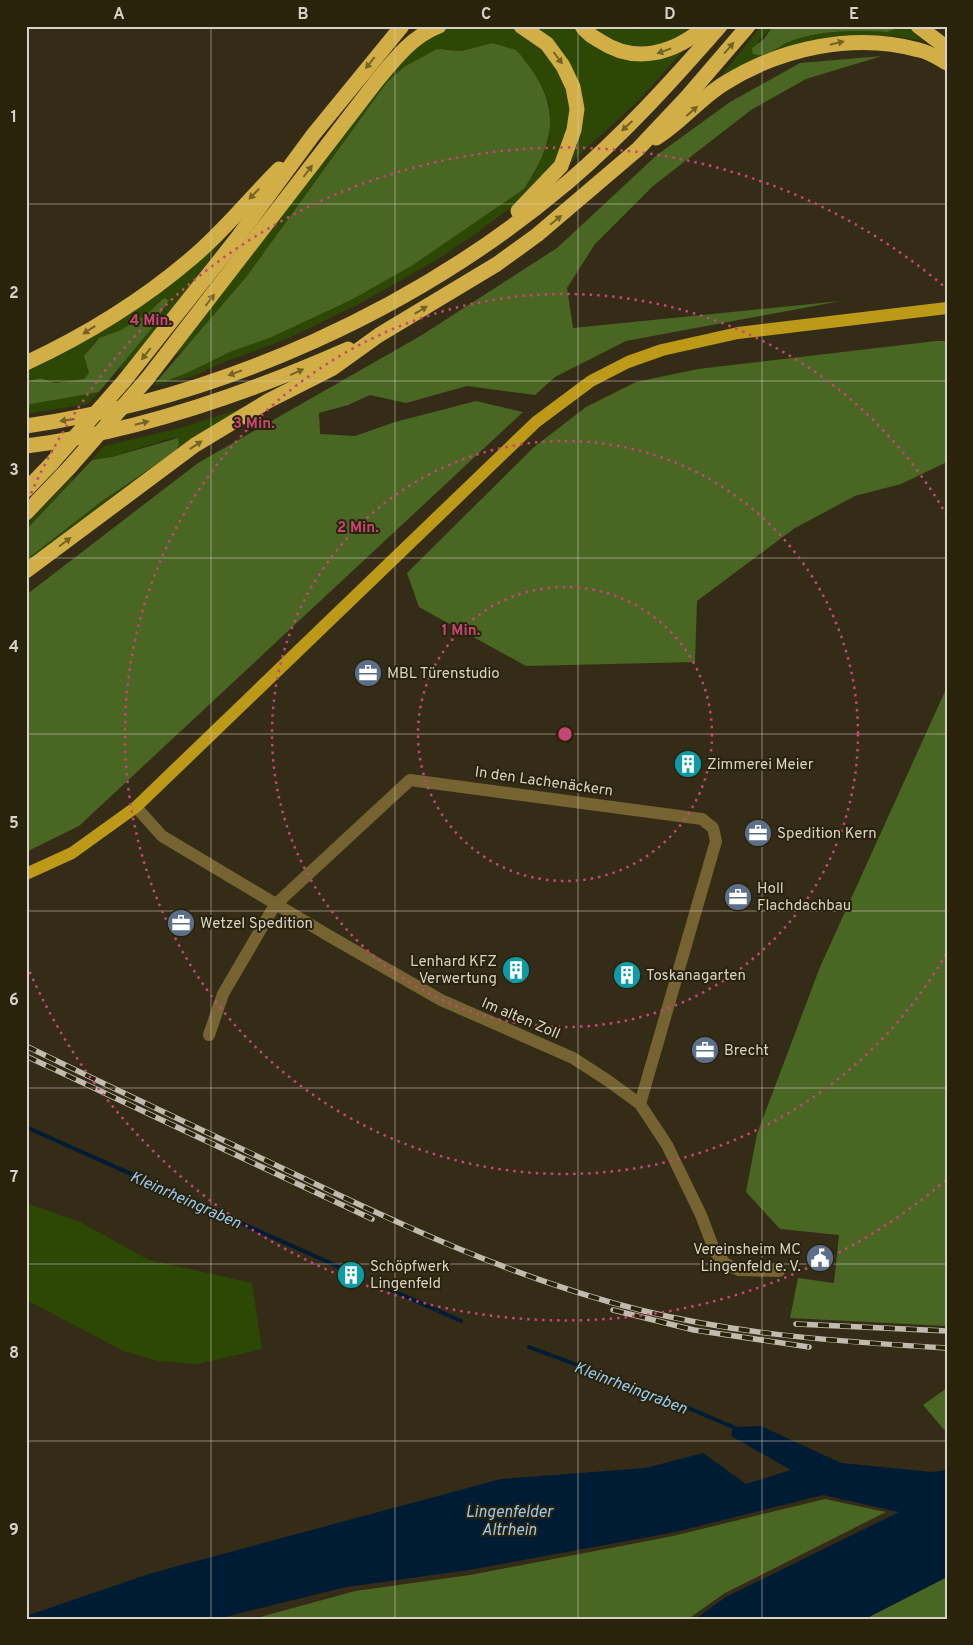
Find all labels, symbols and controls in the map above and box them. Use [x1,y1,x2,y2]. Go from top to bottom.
text: A [113,5,125,25]
text: B [297,5,309,25]
text: C [481,5,491,25]
text: D [664,5,676,25]
text: E [849,5,859,25]
one-way arrow [829,39,845,47]
one-way arrow [724,42,735,55]
one-way arrow [656,47,671,55]
one-way arrow [552,51,563,64]
one-way arrow [365,56,376,69]
one-way arrow [685,105,697,117]
text: 1 [11,108,17,128]
one-way arrow [622,120,634,132]
one-way arrow [303,164,313,178]
one-way arrow [248,188,260,200]
one-way arrow [549,215,563,225]
text: 2 [9,284,19,304]
one-way arrow [204,294,215,307]
one-way arrow [414,305,427,314]
text: 4 Min. [130,312,173,331]
one-way arrow [82,325,96,335]
one-way arrow [140,347,151,360]
one-way arrow [290,367,304,375]
one-way arrow [227,370,242,377]
text: 3 Min. [233,415,275,434]
one-way arrow [59,417,75,425]
one-way arrow [135,418,150,426]
one-way arrow [189,440,202,450]
text: 3 [9,461,19,481]
text: 2 Min. [337,519,379,538]
one-way arrow [58,537,72,547]
text: 1 Min. [442,622,481,641]
text: 4 [9,638,19,658]
office icon: MBL Türenstudio [353,658,383,688]
place label: MBL Türenstudio [387,665,500,684]
centre of rings [556,725,574,743]
building icon: Zimmerei Meier [673,749,703,779]
place label: Zimmerei Meier [707,756,814,775]
street label: In den Lachenäckern [473,763,614,802]
text: 5 [9,814,19,834]
office icon: Spedition Kern [743,818,773,848]
place label: Spedition Kern [777,825,877,844]
place label: Holl Flachdachbau [757,880,851,916]
office icon: Holl Flachdachbau [723,882,753,912]
office icon: Wetzel Spedition [166,908,196,938]
place label: Wetzel Spedition [200,915,313,934]
place label: Lenhard KFZ Verwertung [410,953,497,989]
building icon: Lenhard KFZ Verwertung [501,955,531,985]
building icon: Toskanagarten [612,960,642,990]
place label: Toskanagarten [646,967,746,986]
text: 6 [9,991,19,1011]
street label: Im alten Zoll [478,994,563,1044]
office icon: Brecht [690,1035,720,1065]
place label: Brecht [724,1042,769,1061]
water label: Kleinrheingraben [127,1167,244,1234]
text: 7 [10,1168,18,1188]
place label: Vereinsheim MC Lingenfeld e. V. [693,1241,801,1277]
public building icon: Vereinsheim MC Lingenfeld e. V. [805,1243,835,1273]
place label: Schöpfwerk Lingenfeld [370,1258,450,1294]
building icon: Schöpfwerk Lingenfeld [336,1260,366,1290]
text: 8 [9,1344,19,1364]
water label: Kleinrheingraben [571,1358,690,1420]
water label: Lingenfelder Altrhein [465,1503,555,1541]
text: 9 [9,1521,19,1541]

